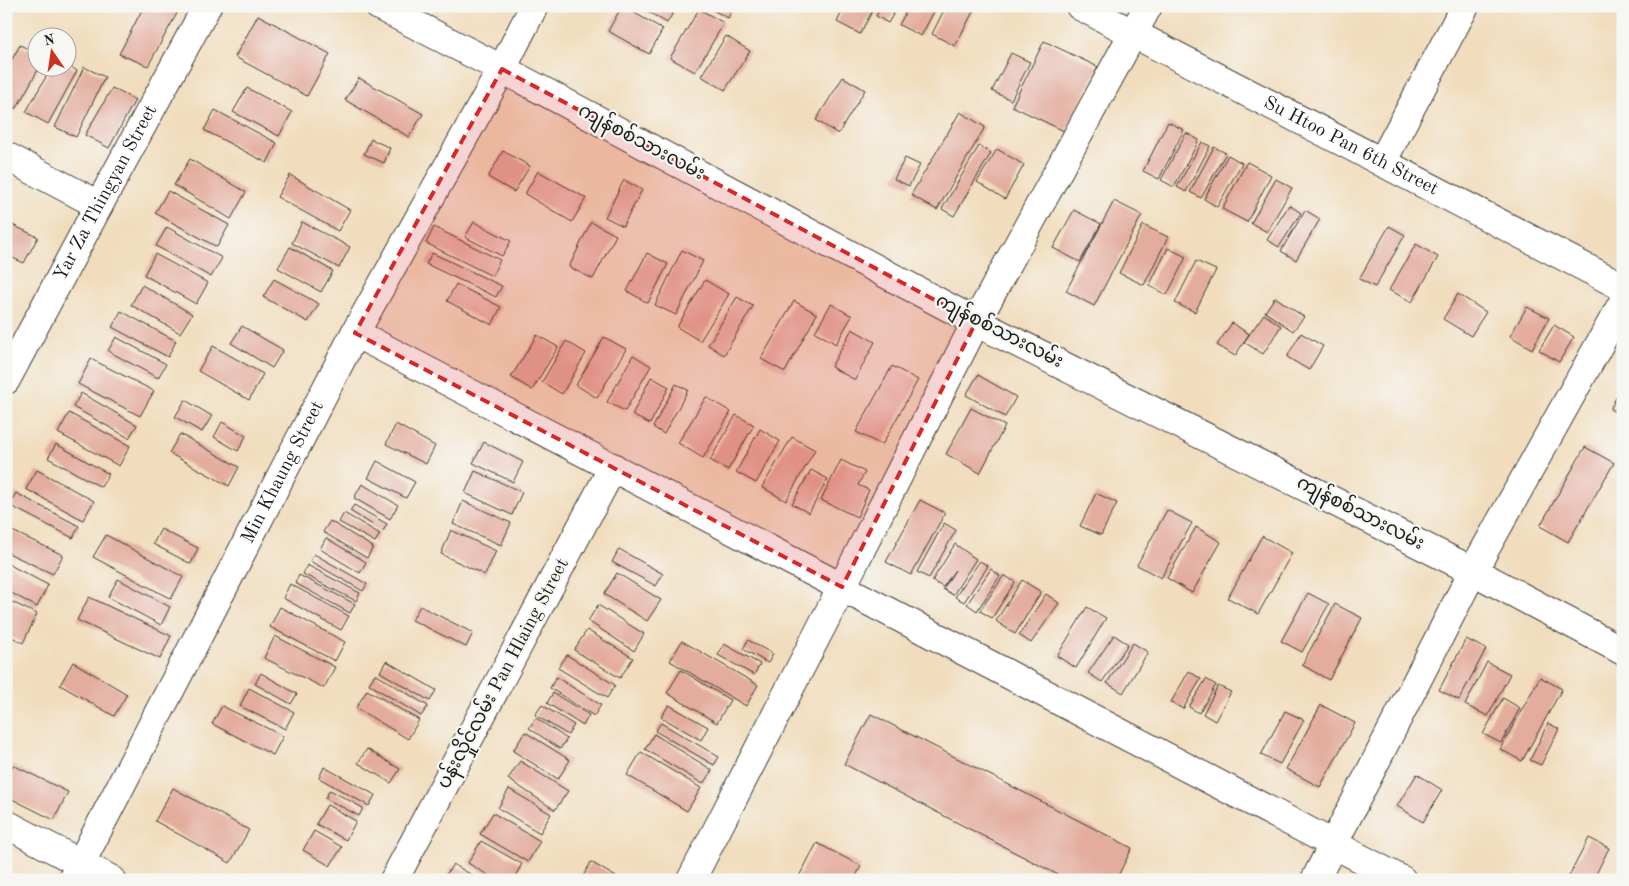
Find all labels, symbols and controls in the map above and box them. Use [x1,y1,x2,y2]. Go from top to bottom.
north arrow [28,28,78,78]
text: N [43,32,56,48]
street label: Su Htoo Pan 6th Street [1260,93,1441,199]
street label: ကျန်စစ်သားလမ်း [573,96,711,188]
street label: Yar Za Thingyan Street [51,102,161,284]
street label: ကျန်စစ်သားလမ်း [930,285,1069,376]
street label: Min Khaung Street [238,398,327,546]
street label: ကျန်စစ်သားလမ်း [1291,467,1430,558]
street label: ပန်းလှိုင်လမ်း Pan Hlaing Street [429,552,576,794]

